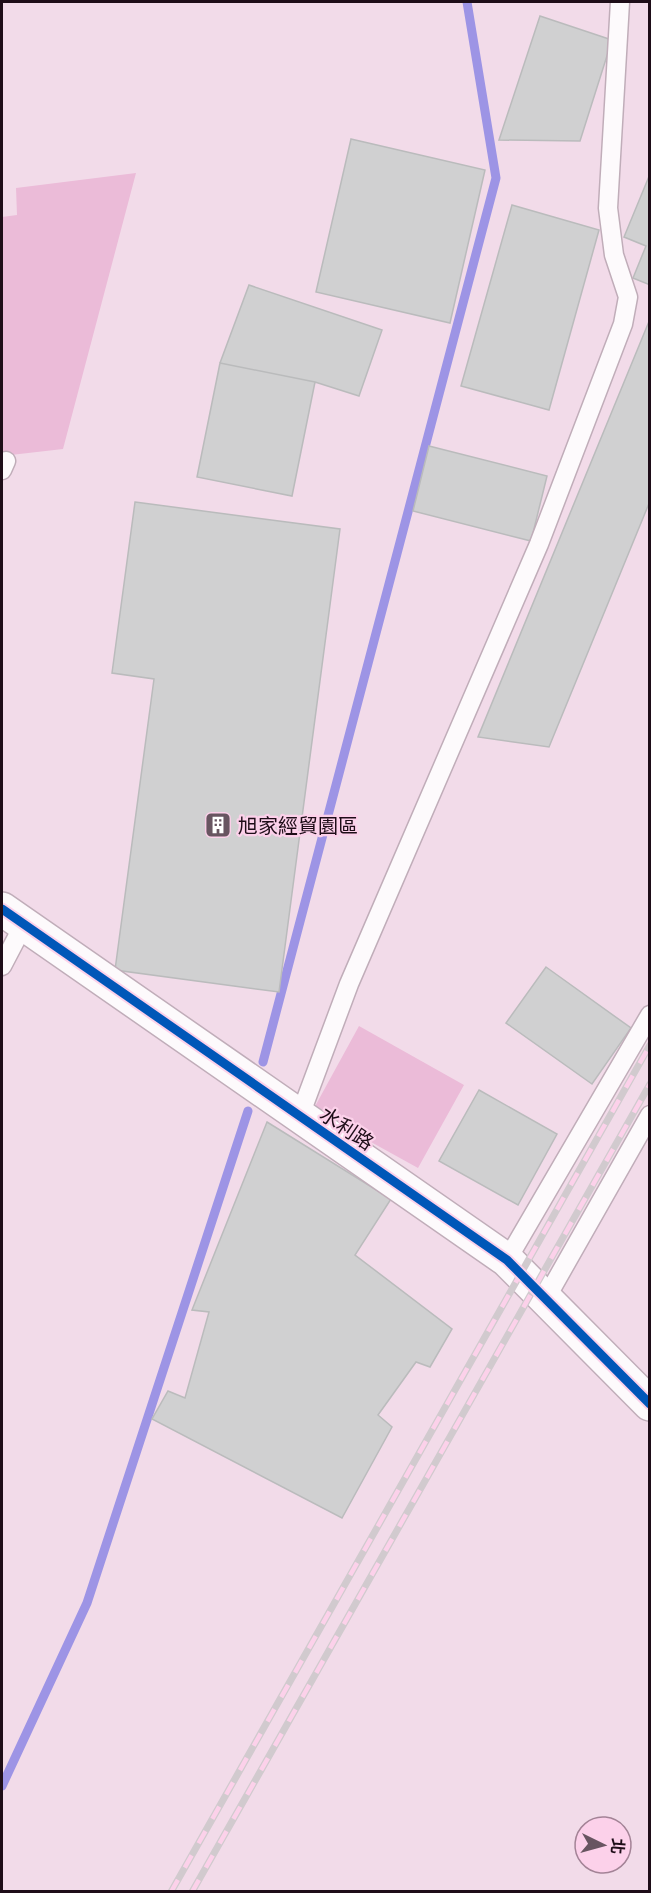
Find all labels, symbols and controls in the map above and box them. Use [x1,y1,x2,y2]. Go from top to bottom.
building icon: 旭家經貿園區 [203,810,233,840]
place label: 旭家經貿園區 [238,814,358,837]
street label: 水利路 [316,1102,378,1154]
north arrow [573,1815,633,1875]
text: 北 [608,1838,628,1855]

